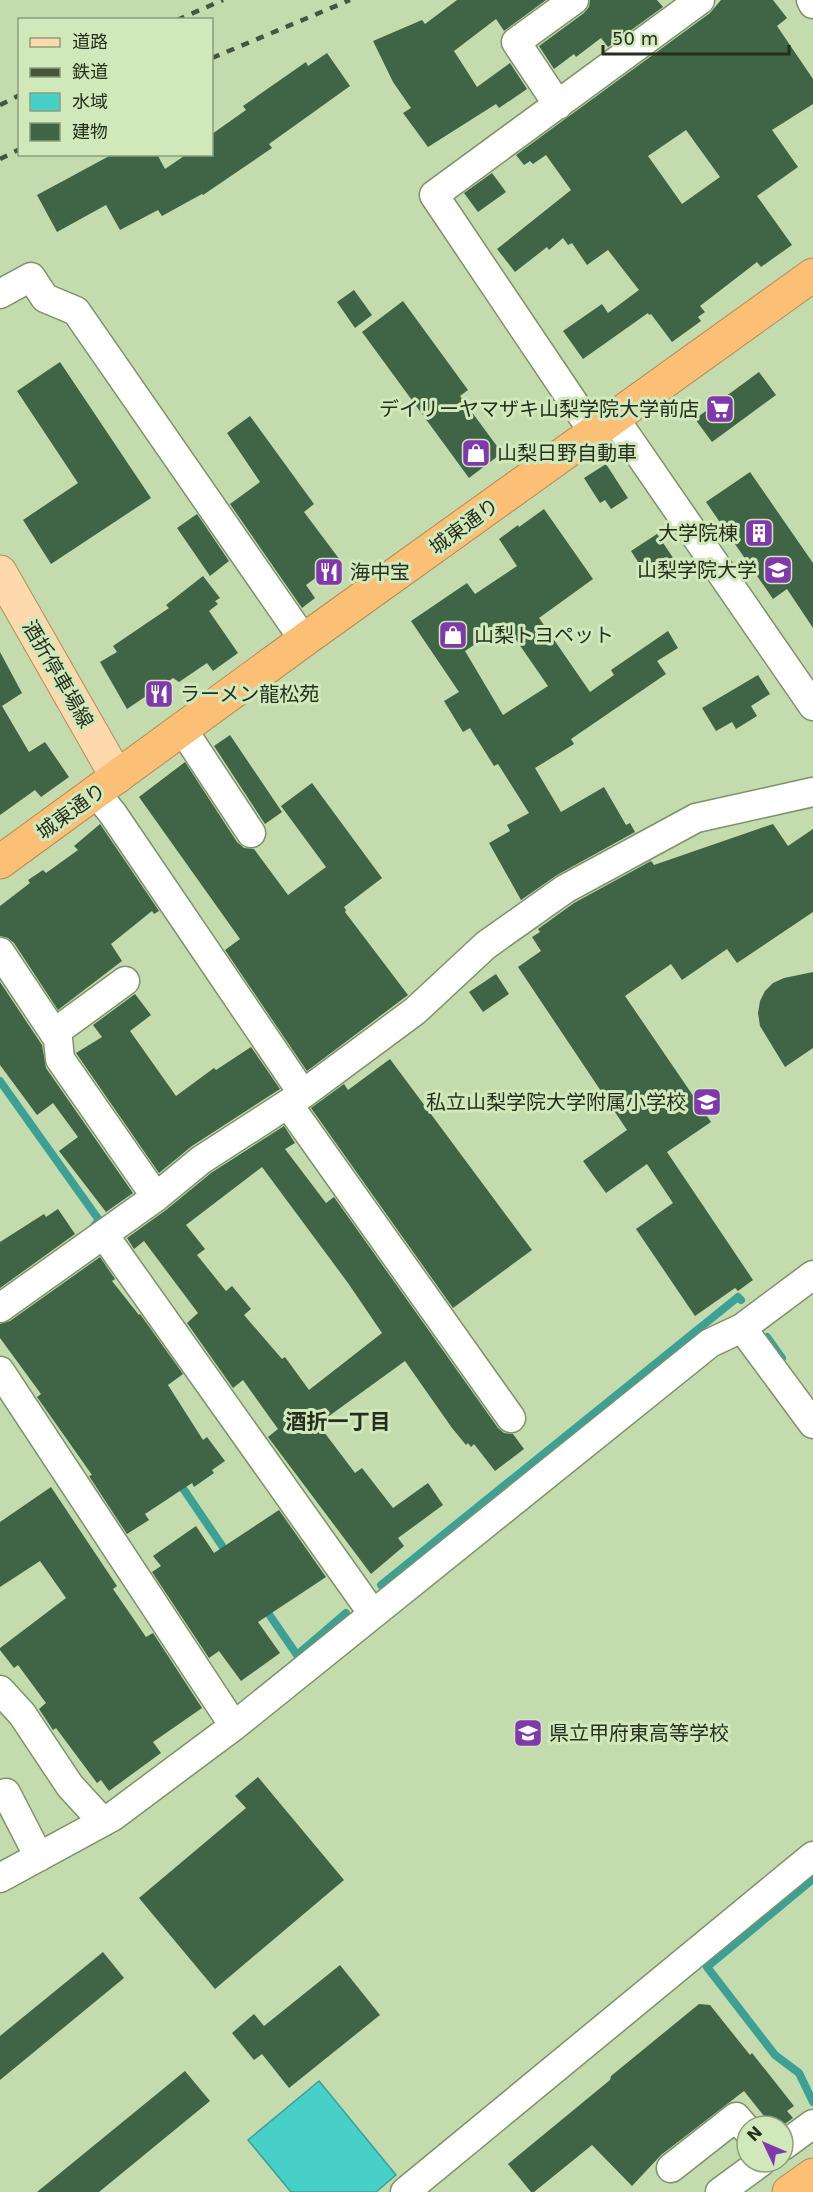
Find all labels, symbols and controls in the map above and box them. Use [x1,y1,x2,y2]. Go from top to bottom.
legend [18,18,213,156]
scale bar [603,18,789,56]
text: 50 m [612,28,658,49]
text: 道路 [72,31,108,52]
text: 鉄道 [72,61,108,82]
text: 水域 [72,91,108,112]
text: 建物 [72,121,108,142]
supermarket icon: デイリーヤマザキ山梨学院大学前店 [704,393,736,425]
place label: デイリーヤマザキ山梨学院大学前店 [379,397,699,421]
shop icon: 山梨日野自動車 [460,437,492,469]
place label: 山梨日野自動車 [497,441,637,465]
street label: 城東通り [425,493,503,559]
building icon: 大学院棟 [743,517,775,549]
place label: 大学院棟 [658,521,738,545]
school or university icon: 山梨学院大学 [762,554,794,586]
restaurant icon: 海中宝 [313,556,345,588]
place label: 山梨学院大学 [637,558,757,582]
place label: 海中宝 [350,560,410,584]
street label: 酒折停車場線 [18,616,98,732]
shop icon: 山梨トヨペット [437,619,469,651]
place label: 山梨トヨペット [474,623,614,647]
restaurant icon: ラーメン龍松苑 [143,678,175,710]
place label: ラーメン龍松苑 [180,682,319,706]
street label: 城東通り [32,778,110,844]
school or university icon: 私立山梨学院大学附属小学校 [691,1086,723,1118]
place label: 私立山梨学院大学附属小学校 [426,1090,686,1114]
district label: 酒折一丁目 [286,1410,391,1434]
school or university icon: 県立甲府東高等学校 [512,1717,544,1749]
place label: 県立甲府東高等学校 [549,1721,729,1745]
north arrow [735,2114,795,2174]
text: N [743,2123,766,2145]

